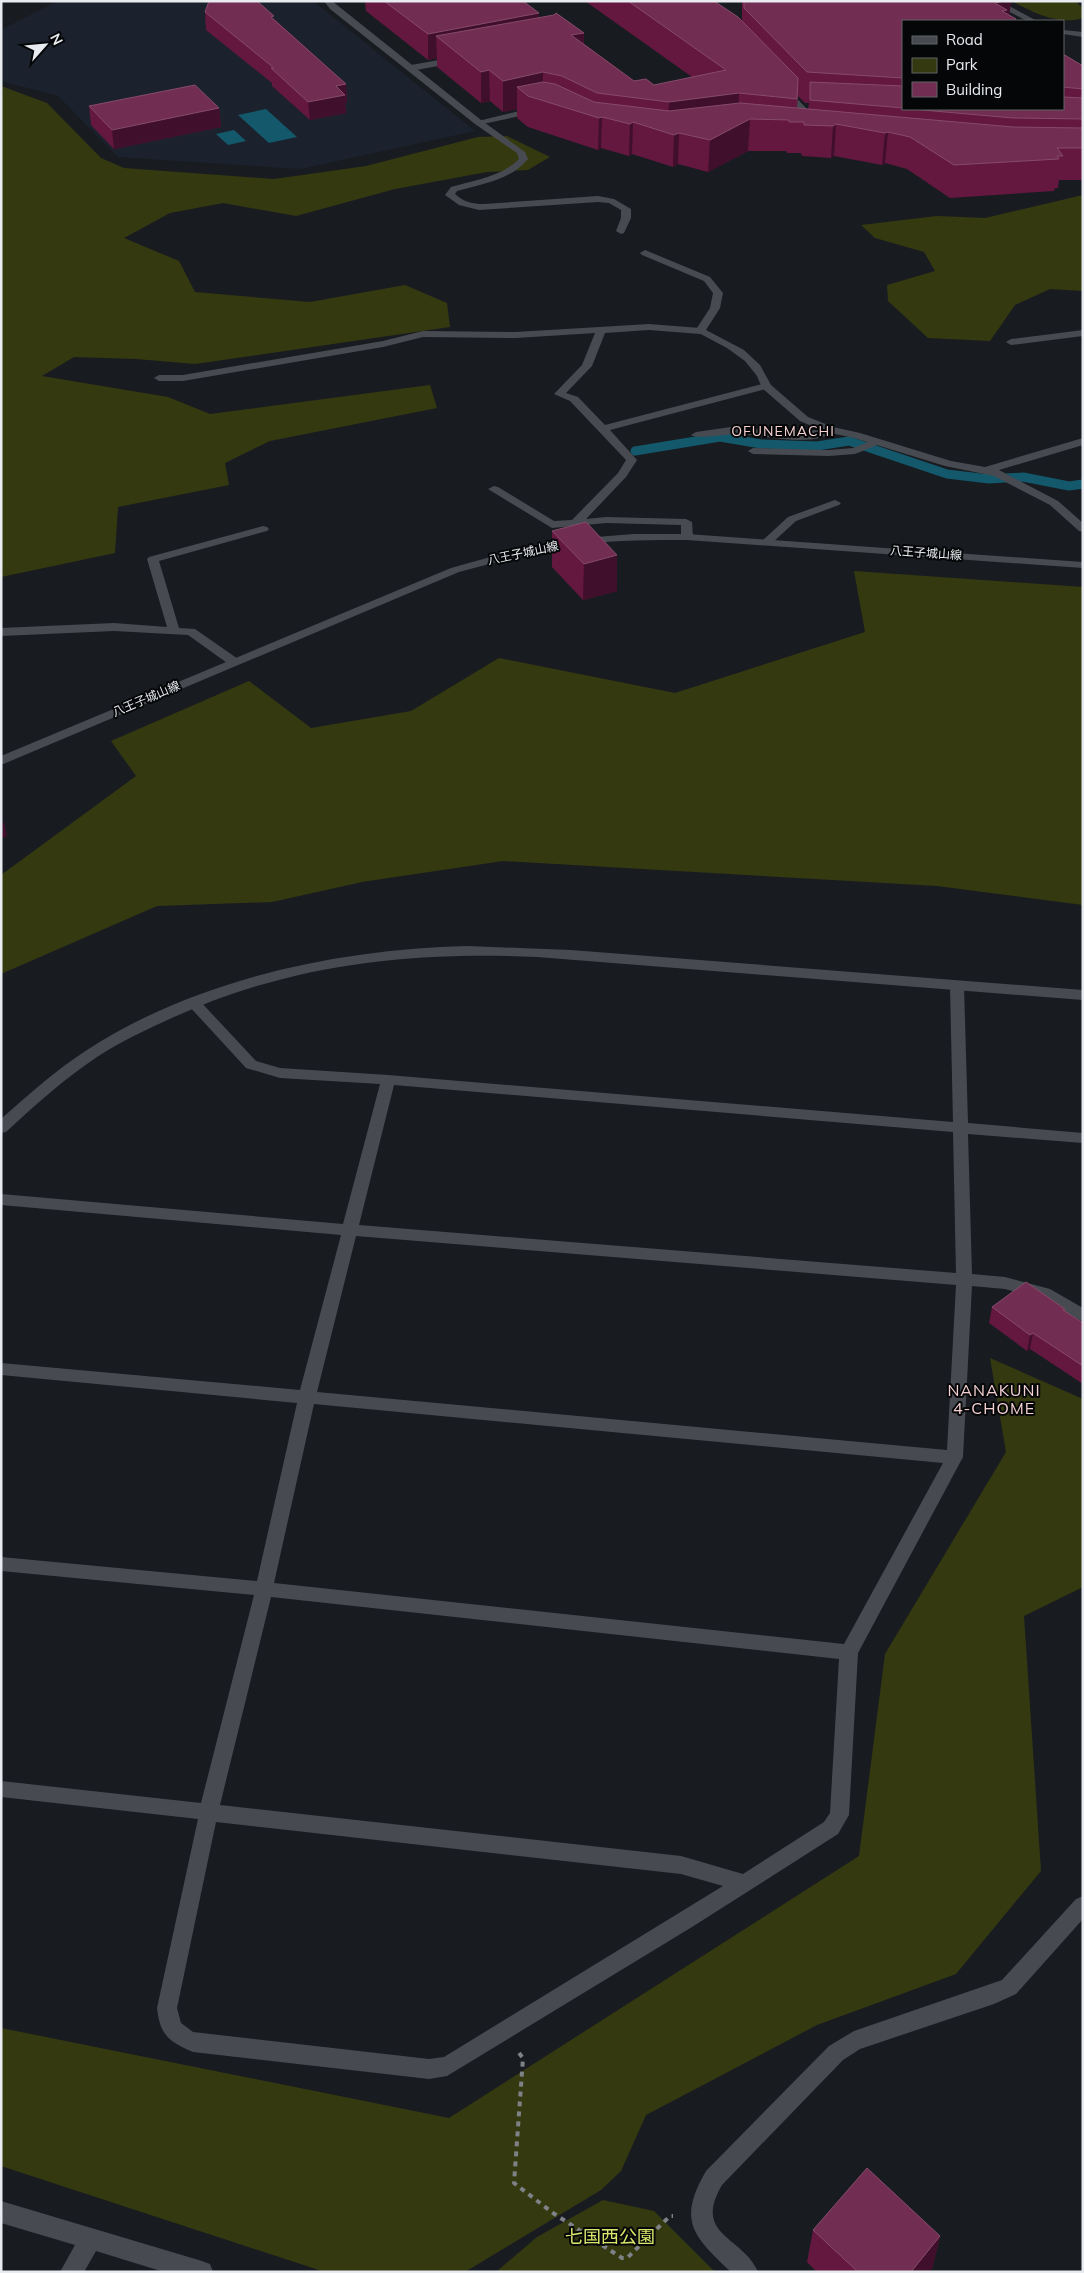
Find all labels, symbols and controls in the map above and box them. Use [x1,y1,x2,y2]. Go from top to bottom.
north arrow [20,20,70,70]
legend [902,20,1064,110]
text: N [46,30,67,48]
text: Road [946,30,983,49]
text: Park [946,55,978,74]
text: Building [946,80,1002,99]
district label: OFUNEMACHI [731,422,835,440]
street label: 八王子城山線 [486,538,560,567]
street label: 八王子城山線 [890,543,962,562]
street label: 八王子城山線 [110,678,182,720]
district label: NANAKUNI 4-CHOME [947,1380,1041,1418]
park label: 七国西公園 [565,2225,655,2248]

